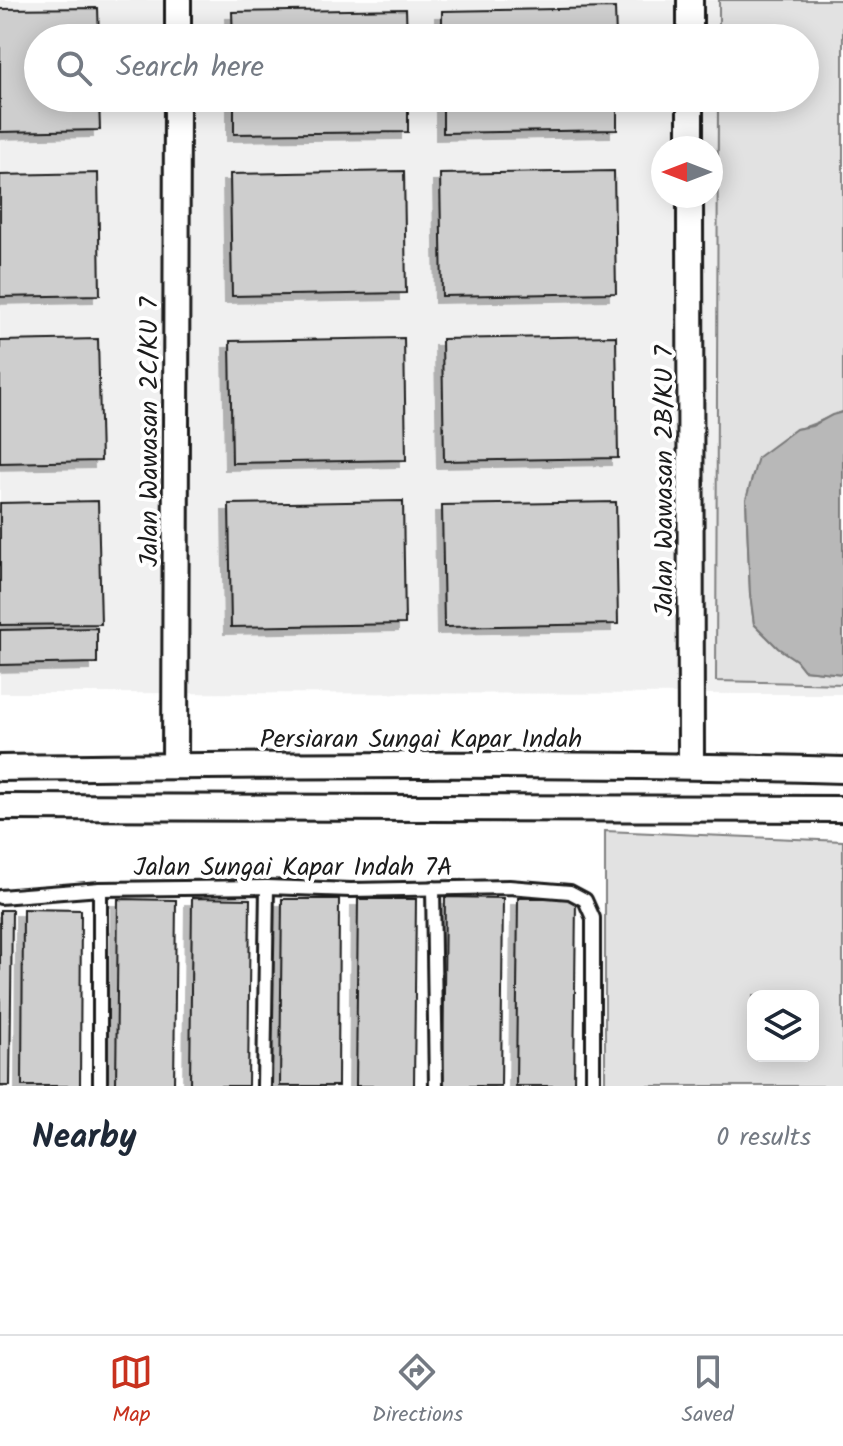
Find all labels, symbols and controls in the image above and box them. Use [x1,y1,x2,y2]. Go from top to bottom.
search box [24,24,819,112]
text: Search here [116,44,264,92]
icon: search [52,46,96,90]
north arrow [651,136,723,208]
street label: Jalan Wawasan 2C/KU 7 [129,296,171,567]
street label: Jalan Wawasan 2B/KU 7 [644,344,686,617]
street label: Persiaran Sungai Kapar Indah [260,719,582,761]
street label: Jalan Sungai Kapar Indah 7A [134,847,453,889]
map controls [747,990,819,1062]
button: layers [747,990,819,1062]
text: Nearby [32,1111,137,1165]
text: 0 results [716,1117,811,1159]
tab: Map [109,1350,153,1433]
tab: Directions [372,1350,463,1433]
tab: Saved [682,1350,734,1433]

